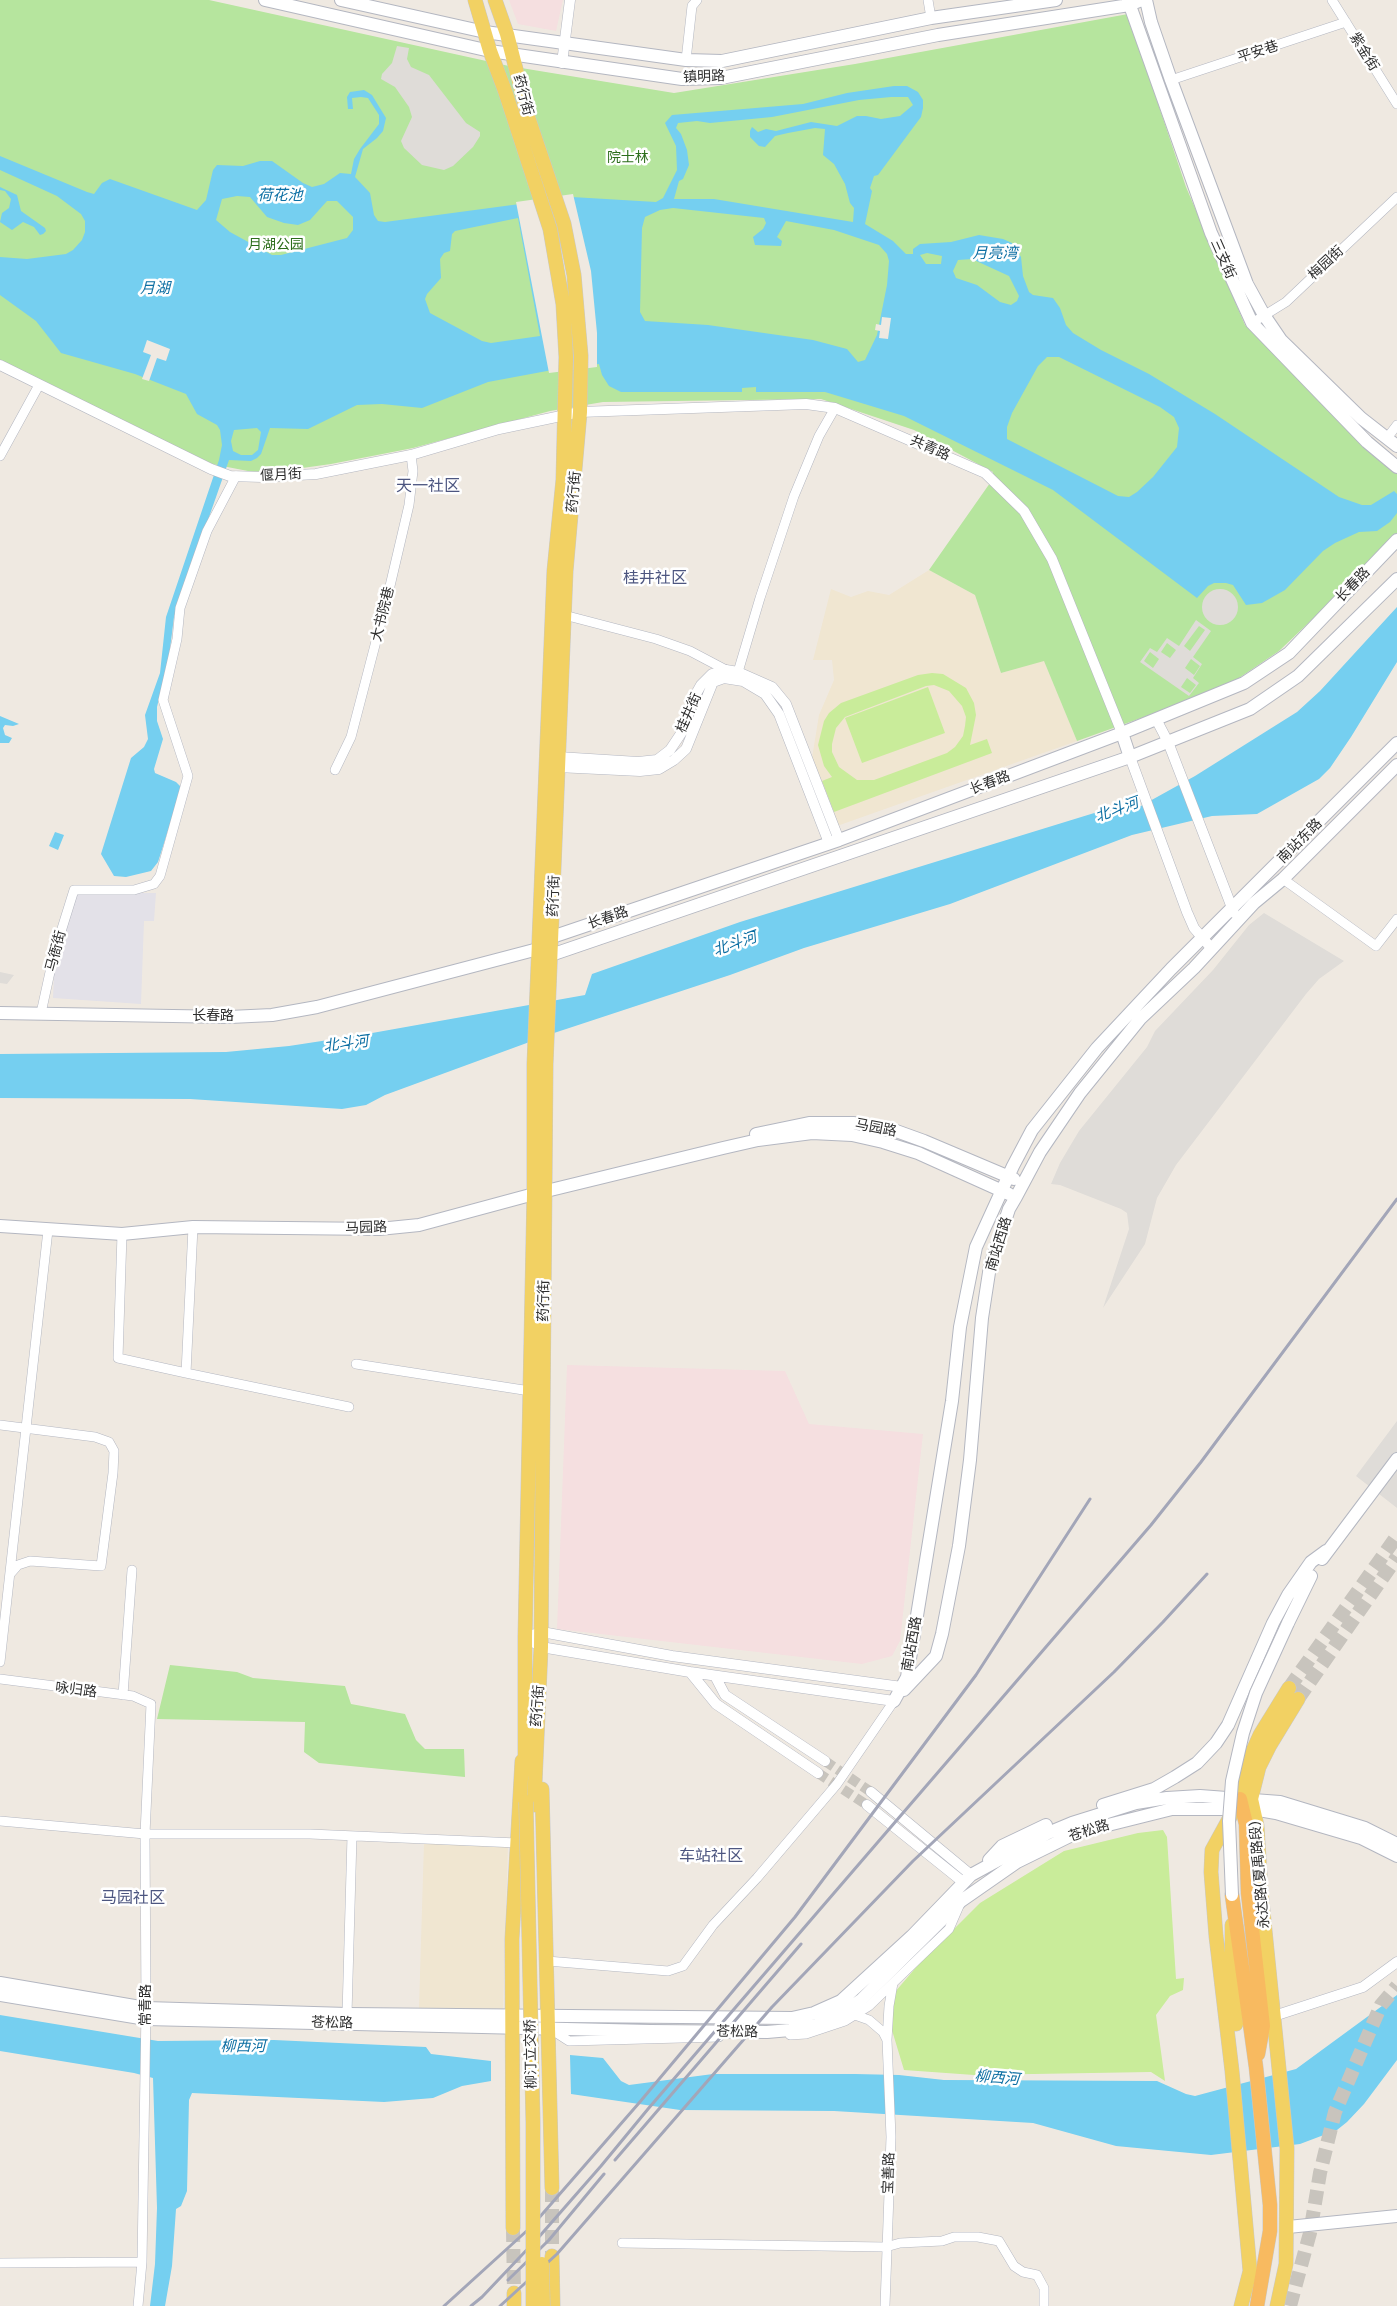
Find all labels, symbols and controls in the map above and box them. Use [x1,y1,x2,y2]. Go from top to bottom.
street label: 紫金街 [1346,30,1382,74]
street label: 平安巷 [1235,38,1281,66]
street label: 镇明路 [683,68,725,86]
street label: 药行街 [509,73,537,117]
park label: 院士林 [607,150,649,166]
water label: 荷花池 [258,187,302,205]
street label: 三支街 [1207,236,1239,282]
park label: 月湖公园 [248,237,304,253]
street label: 梅园街 [1305,243,1347,283]
water label: 月亮湾 [973,245,1017,263]
water label: 月湖 [140,280,170,298]
street label: 共青路 [907,432,953,464]
street label: 偃月街 [260,466,302,484]
street label: 药行街 [564,470,584,514]
district label: 天一社区 [396,476,460,496]
street label: 长春路 [1332,564,1374,606]
district label: 桂井社区 [623,568,687,588]
street label: 大书院巷 [368,585,398,643]
street label: 桂井街 [673,690,705,736]
street label: 长春路 [967,768,1013,798]
water label: 北斗河 [1093,794,1141,826]
street label: 南站东路 [1274,815,1326,867]
street label: 药行街 [545,875,563,917]
street label: 长春路 [585,903,631,933]
water label: 北斗河 [711,928,759,960]
street label: 马衙街 [42,929,70,973]
street label: 长春路 [192,1008,234,1024]
water label: 北斗河 [323,1032,369,1056]
street label: 马园路 [854,1116,898,1140]
street label: 南站西路 [983,1215,1015,1273]
street label: 马园路 [345,1219,387,1237]
street label: 药行街 [535,1280,553,1322]
street label: 南站西路 [899,1615,925,1673]
street label: 咏归路 [54,1679,98,1701]
street label: 药行街 [528,1684,548,1728]
street label: 苍松路 [1066,1817,1112,1845]
street label: 永达路(夏禹路段) [1247,1821,1273,1929]
district label: 车站社区 [679,1846,743,1866]
district label: 马园社区 [101,1888,165,1908]
street label: 常青路 [138,1984,154,2026]
street label: 苍松路 [311,2014,353,2032]
street label: 柳汀立交桥 [522,2019,540,2089]
street label: 苍松路 [716,2023,758,2041]
water label: 柳西河 [221,2038,265,2056]
water label: 柳西河 [974,2067,1020,2089]
street label: 宝善路 [880,2152,898,2194]

